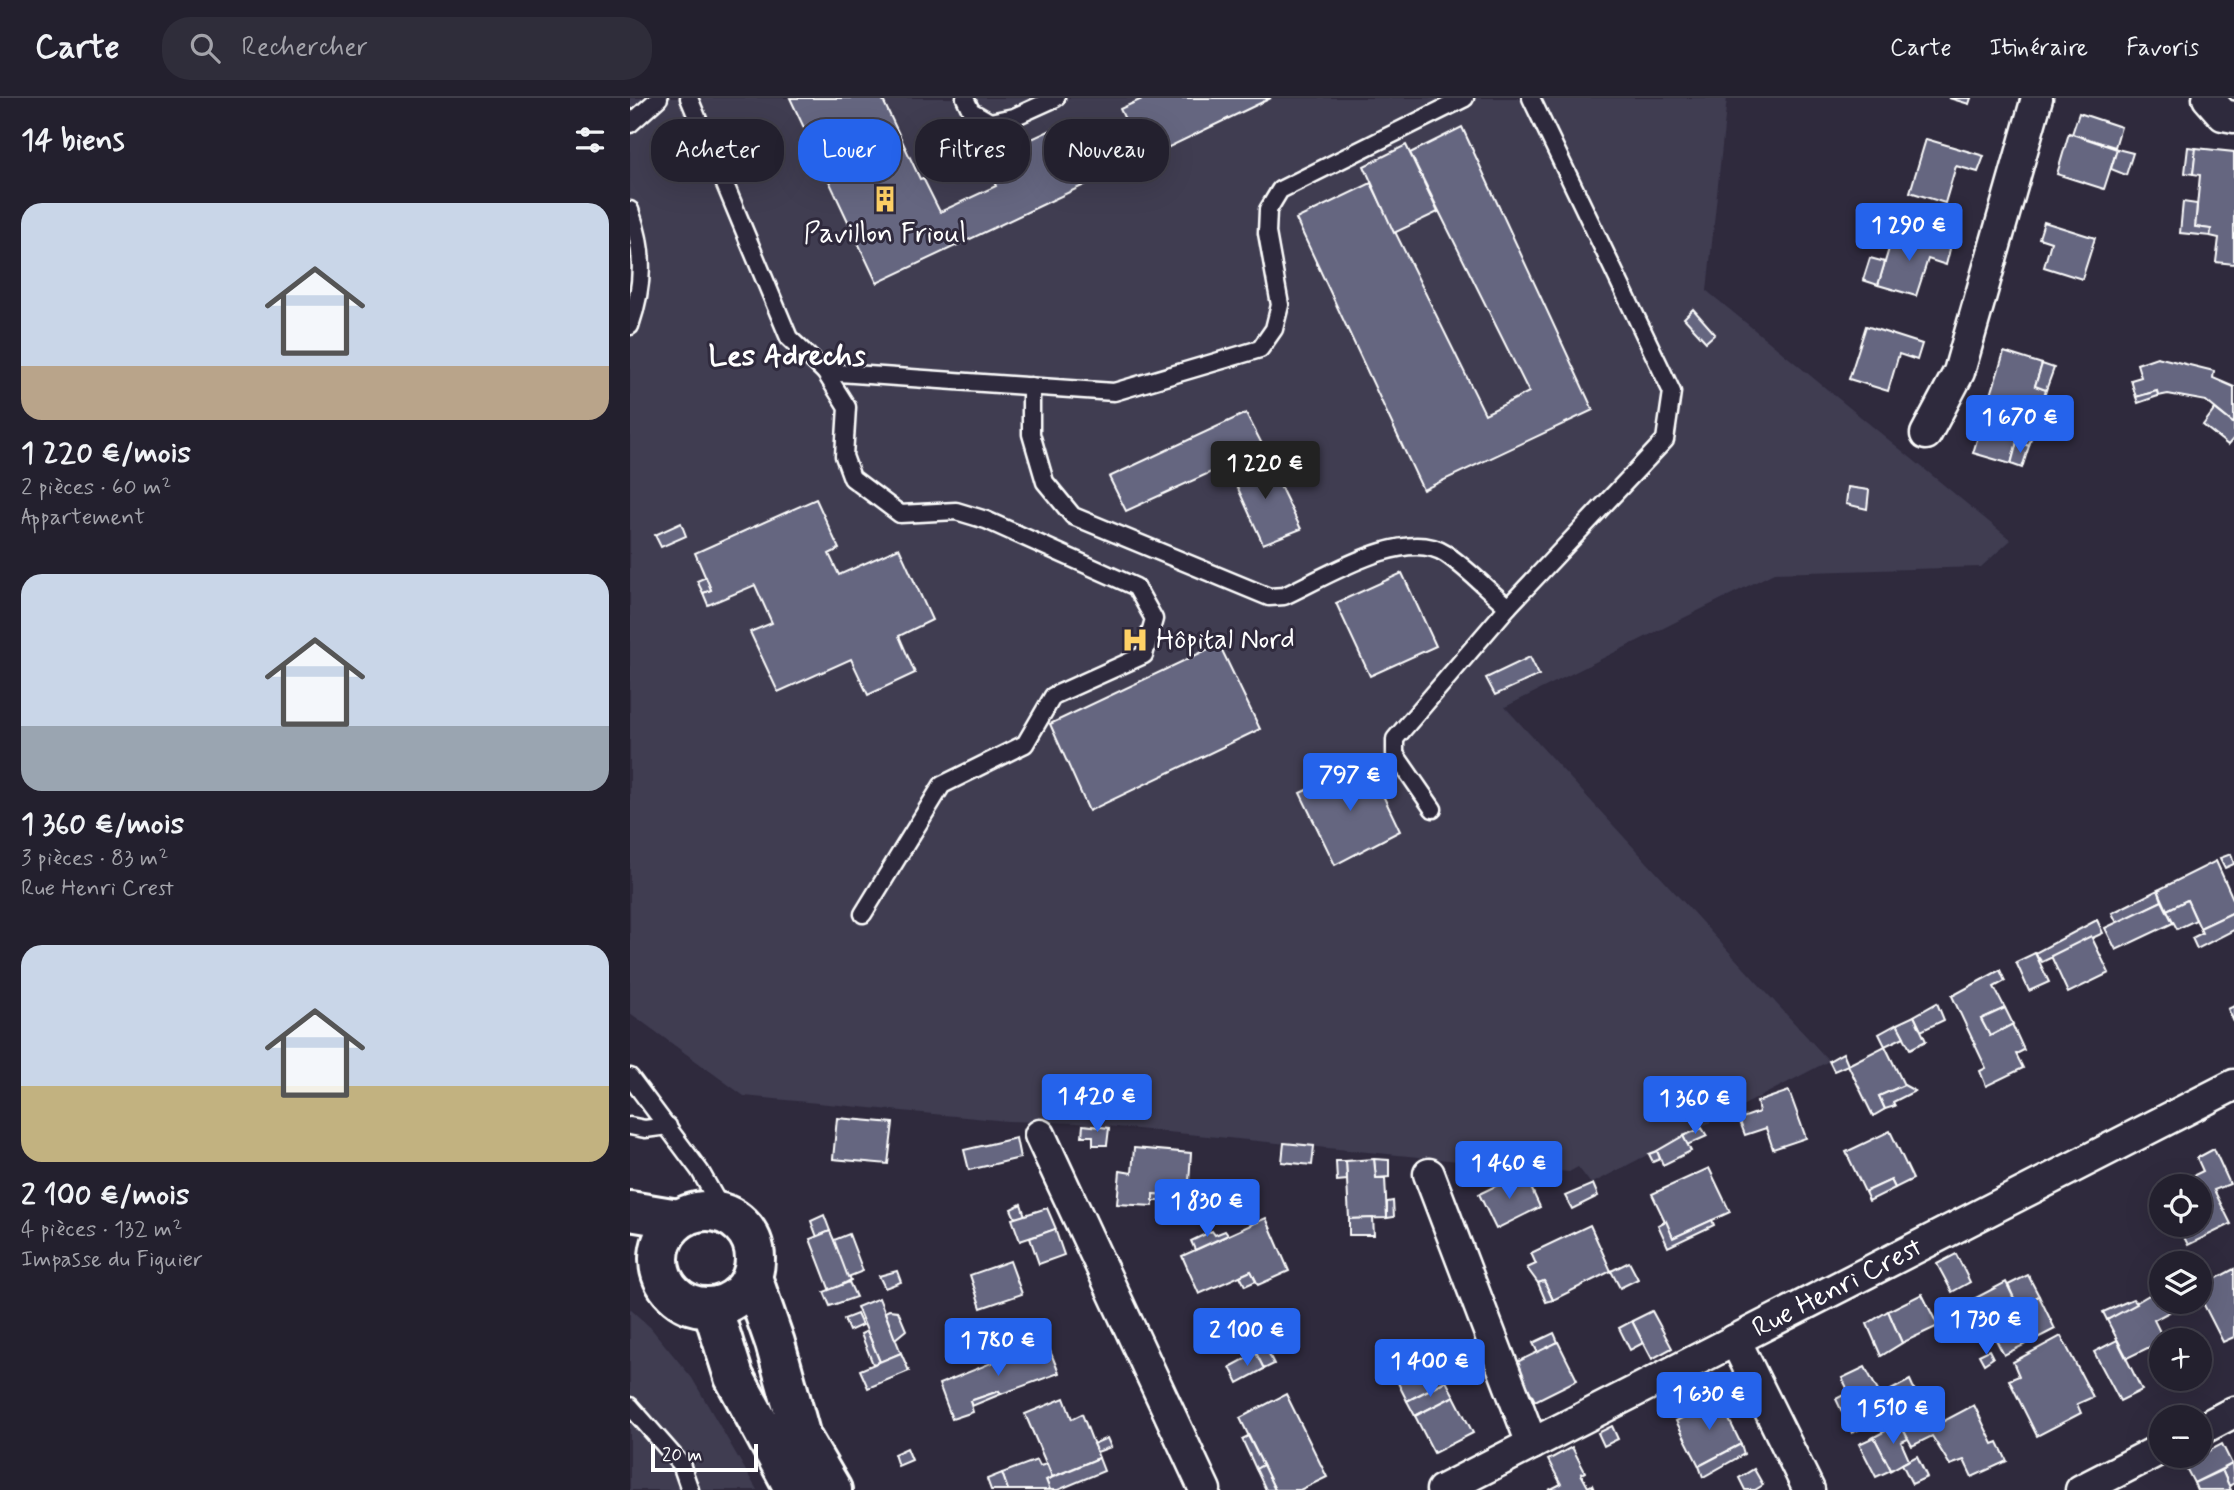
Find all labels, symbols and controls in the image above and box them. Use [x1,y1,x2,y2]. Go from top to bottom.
search box [162,17,652,80]
text: Carte [35,26,120,70]
icon: search [186,29,224,67]
text: Rechercher [242,31,368,65]
text: Carte [1890,33,1952,64]
text: Itinéraire [1990,33,2088,64]
text: Favoris [2126,33,2199,64]
chip: Acheter [651,119,784,182]
chip: Louer [798,119,901,182]
chip: Filtres [915,119,1030,182]
chip: Nouveau [1044,119,1169,182]
text: 14 biens [21,121,125,160]
icon: filters [571,121,609,159]
building icon: Pavillon Frioul [870,184,900,214]
pin: 1 290 € [1844,204,1974,263]
text: 1 290 € [1872,211,1946,241]
place label: Pavillon Frioul [803,216,967,253]
icon: home [252,248,378,374]
district label: Les Adrechs [709,337,866,376]
pin: 1 670 € [1955,396,2085,455]
text: 1 670 € [1982,403,2058,433]
text: 1 220 €/mois [21,434,191,473]
pin: 1 220 € [1200,442,1330,501]
text: 1 220 € [1227,449,1303,479]
text: 2 pièces · 60 m² [21,473,171,503]
text: Appartement [21,503,145,533]
icon: home [252,619,378,745]
place label: Hôpital Nord [1156,622,1295,659]
hospital icon: Hôpital Nord [1120,625,1150,655]
pin: 797 € [1301,754,1399,813]
text: 797 € [1319,761,1381,791]
text: 1 360 €/mois [21,805,184,844]
text: 3 pièces · 83 m² [21,844,168,874]
text: Rue Henri Crest [21,874,174,904]
icon: home [252,990,378,1116]
pin: 1 420 € [1032,1074,1162,1134]
pin: 1 360 € [1630,1076,1760,1136]
text: 1 420 € [1058,1082,1136,1112]
text: 1 360 € [1659,1084,1731,1114]
pin: 1 460 € [1444,1142,1574,1201]
text: 1 460 € [1471,1149,1547,1179]
map controls [2149,1174,2212,1468]
button: locate [2149,1174,2212,1237]
text: 2 100 €/mois [21,1176,189,1215]
pin: 1 830 € [1142,1180,1272,1239]
text: 1 830 € [1171,1187,1243,1217]
text: 4 pièces · 132 m² [21,1215,182,1245]
street label: Rue Henri Crest [1746,1229,1929,1347]
text: Impasse du Figuier [21,1245,203,1275]
button: layers [2149,1251,2212,1314]
pin: 1 730 € [1921,1298,2051,1357]
text: 1 730 € [1950,1305,2022,1335]
pin: 2 100 € [1182,1308,1312,1368]
text: 2 100 € [1209,1316,1285,1346]
pin: 1 780 € [933,1318,1063,1378]
text: 1 780 € [961,1326,1035,1356]
button: + [2149,1328,2212,1391]
pin: 1 400 € [1365,1340,1495,1399]
text: 1 400 € [1391,1347,1469,1377]
pin: 1 630 € [1644,1372,1774,1432]
text: 1 630 € [1673,1380,1745,1410]
pin: 1 510 € [1828,1386,1958,1446]
text: 1 510 € [1857,1394,1929,1424]
button: − [2149,1405,2212,1468]
scale bar [651,1441,758,1473]
text: 20 m [662,1443,702,1468]

